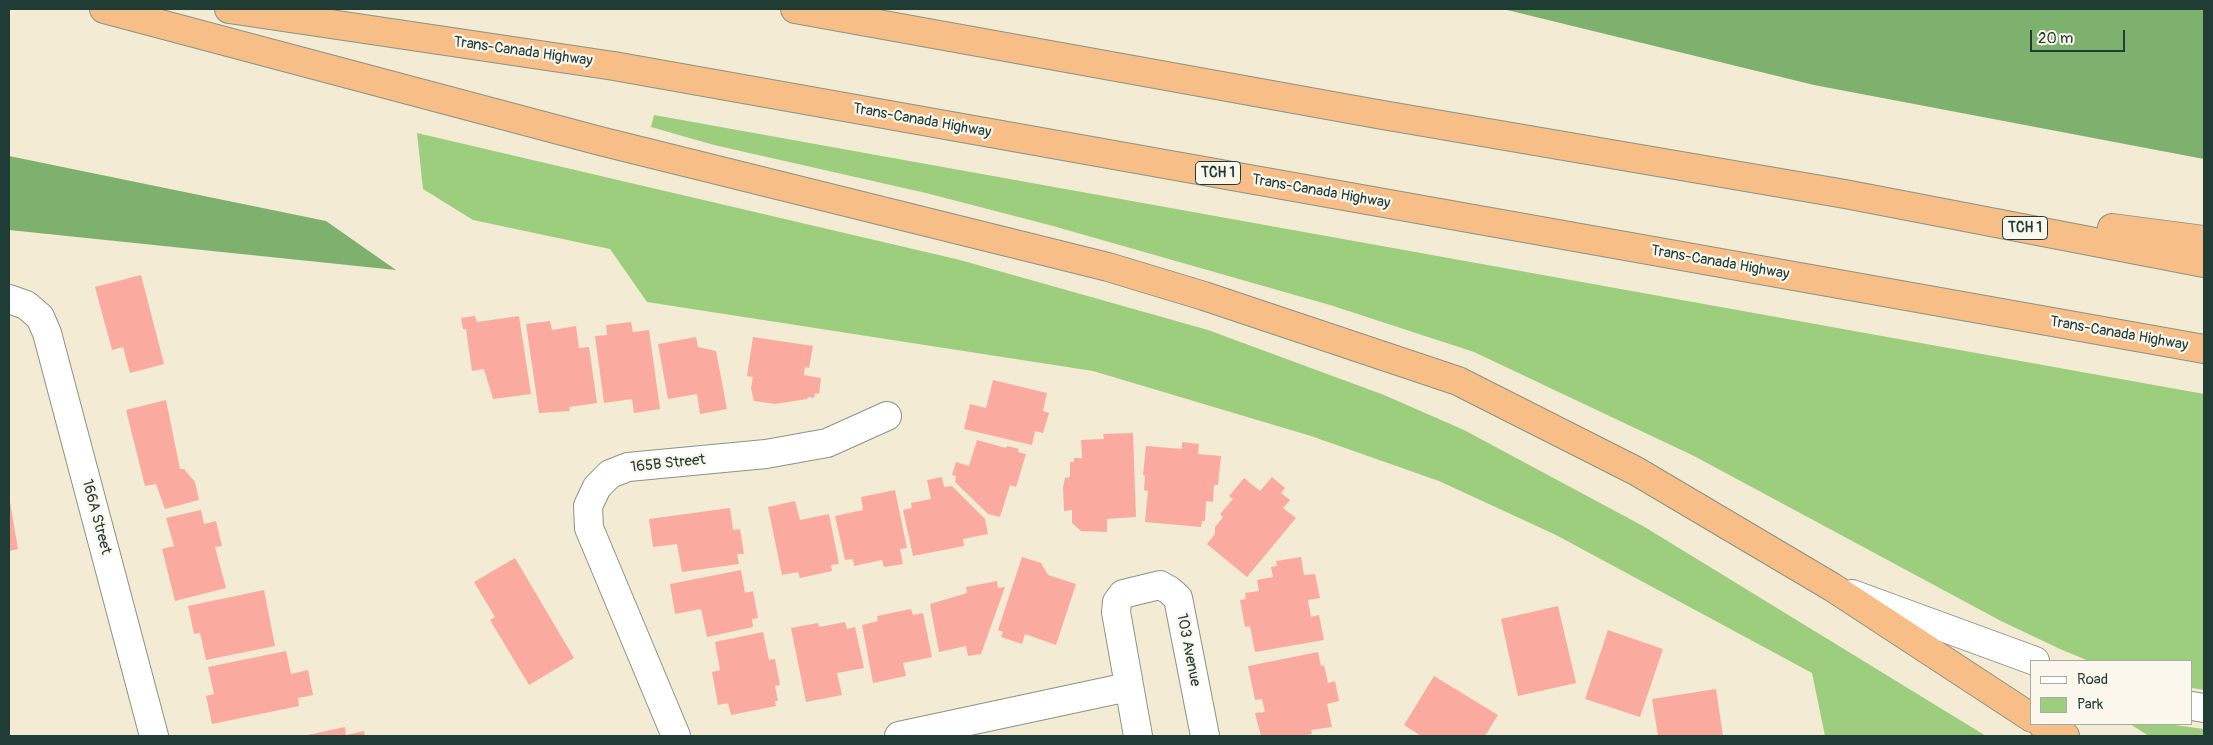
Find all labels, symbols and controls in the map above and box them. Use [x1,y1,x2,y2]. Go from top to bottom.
scale bar [2033,20,2128,52]
text: 20 m [2038,29,2073,48]
street label: Trans-Canada Highway [452,33,594,71]
street label: Trans-Canada Highway [851,100,993,142]
road number: TCH 1 [1196,162,1240,184]
street label: Trans-Canada Highway [1250,171,1392,213]
road number: TCH 1 [2002,217,2048,240]
street label: Trans-Canada Highway [1649,242,1791,284]
street label: Trans-Canada Highway [2048,313,2190,355]
street label: 165B Street [630,451,706,477]
street label: 166A Street [77,477,115,557]
street label: 103 Avenue [1172,612,1204,688]
legend [2030,660,2193,725]
text: Road [2077,670,2108,689]
text: Park [2077,695,2103,714]

